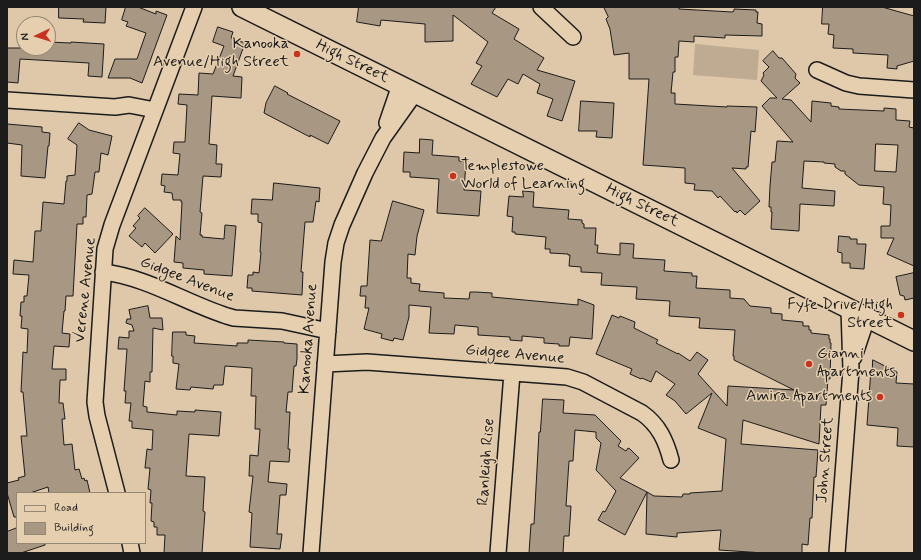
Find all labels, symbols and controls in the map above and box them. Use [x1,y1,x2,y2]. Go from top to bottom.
north arrow [16,16,56,56]
text: N [18,33,32,41]
place label: Kanooka Avenue/High Street [153,35,289,73]
street label: High Street [312,36,392,88]
marker: Kanooka Avenue/High Street [292,49,302,59]
place label: Templestowe World of Learning [461,157,585,195]
marker: Templestowe World of Learning [448,171,458,181]
street label: High Street [602,180,682,232]
street label: Verene Avenue [71,236,101,344]
street label: Gidgee Avenue [137,253,237,307]
street label: Kanooka Avenue [296,283,322,395]
place label: Fyfe Drive/High Street [787,296,893,334]
marker: Fyfe Drive/High Street [896,310,906,320]
street label: Gidgee Avenue [465,341,565,369]
place label: Gianni Apartments [817,345,896,383]
marker: Gianni Apartments [804,359,814,369]
place label: Amira Apartments [746,387,872,407]
marker: Amira Apartments [875,392,885,402]
street label: John Street [813,416,839,504]
street label: Ranleigh Rise [474,418,500,506]
legend [16,492,146,544]
text: Road [54,500,78,516]
text: Building [54,520,94,536]

